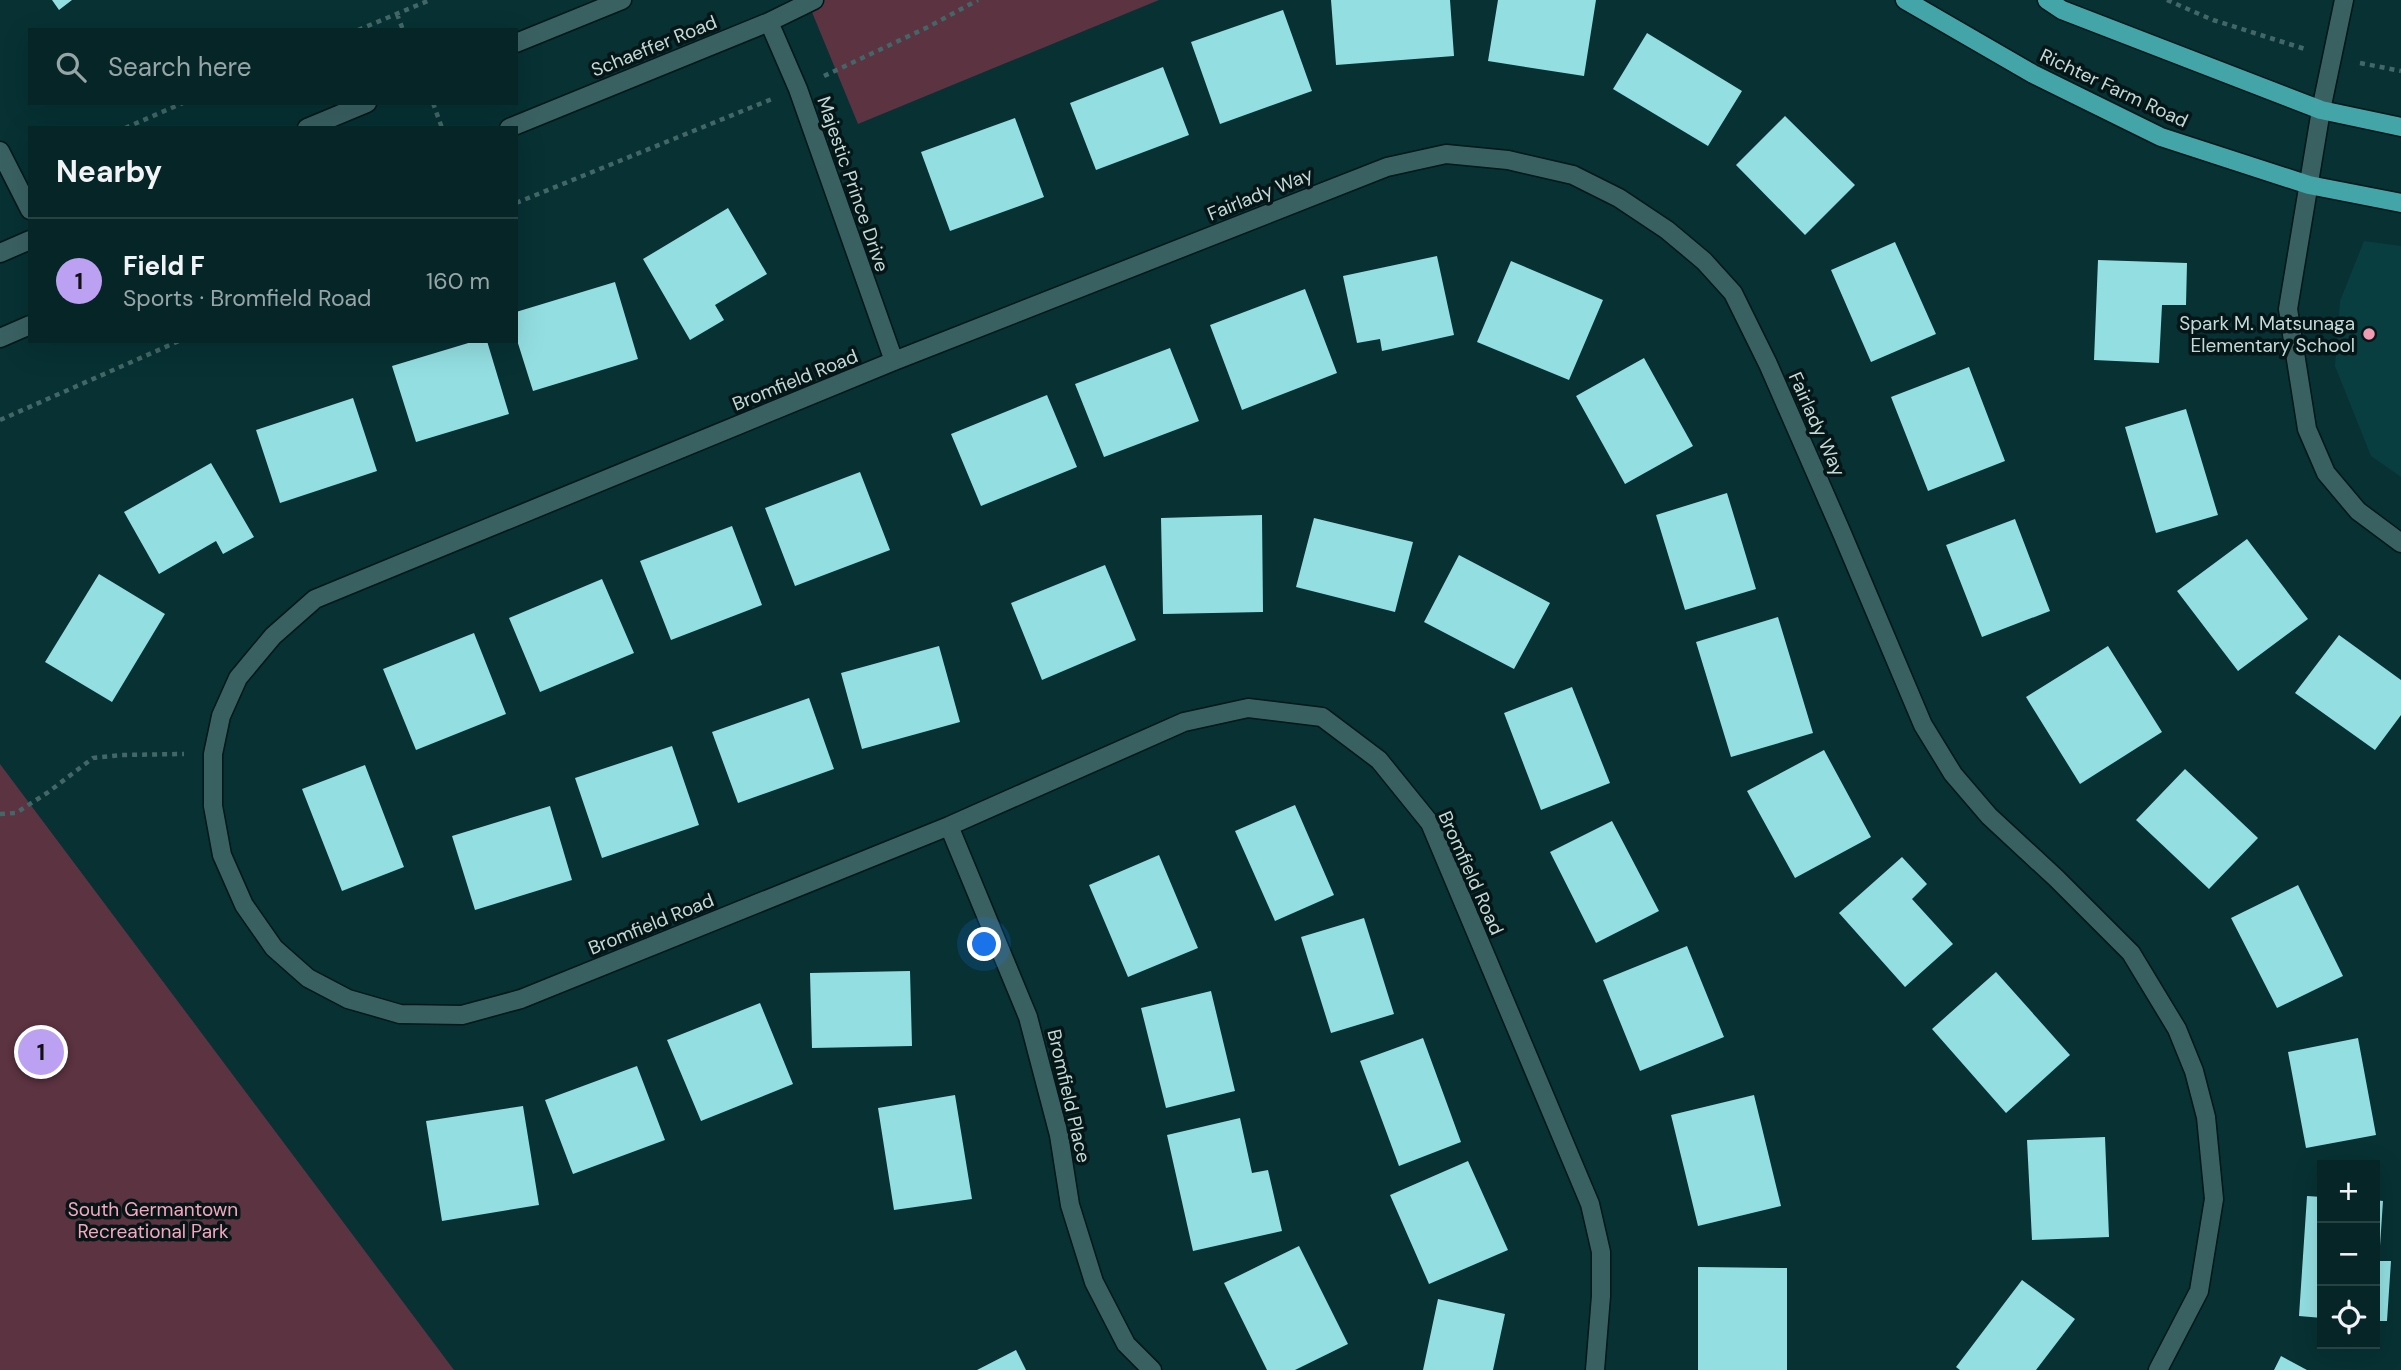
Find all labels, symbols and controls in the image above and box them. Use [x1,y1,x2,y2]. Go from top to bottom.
street label: Schaeffer Road [587,9,721,83]
search box [28,28,518,105]
street label: Richter Farm Road [2036,43,2192,133]
icon: search [52,48,90,86]
text: Search here [108,50,251,84]
street label: Majestic Prince Drive [811,93,895,275]
text: Nearby [56,152,162,191]
street label: Fairlady Way [1204,161,1317,227]
text: Field F [123,249,205,283]
text: 1 [75,266,83,296]
text: 160 m [426,266,490,296]
text: Sports · Bromfield Road [123,283,372,313]
place label: Spark M. Matsunaga Elementary School [2179,311,2355,358]
marker: Spark M. Matsunaga Elementary School [2361,326,2377,342]
street label: Bromfield Road [729,343,861,417]
street label: Fairlady Way [1783,368,1851,480]
street label: Bromfield Road [1432,807,1510,939]
street label: Bromfield Road [585,887,717,961]
your location [967,927,1001,961]
pin: 1 [18,1026,64,1078]
street label: Bromfield Place [1041,1027,1097,1165]
map controls [2317,1160,2380,1349]
button: + [2317,1160,2380,1223]
park label: South Germantown Recreational Park [68,1197,238,1244]
button: − [2317,1223,2380,1286]
button: locate [2317,1286,2380,1349]

